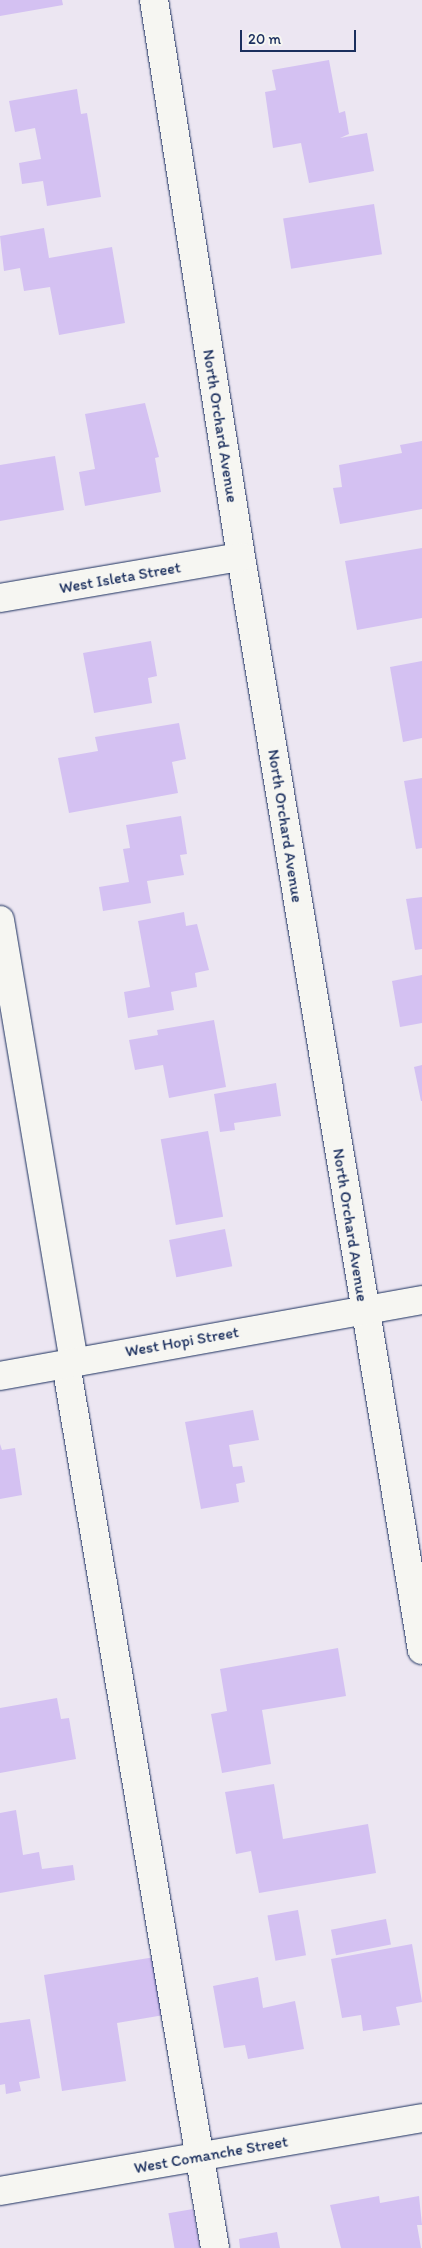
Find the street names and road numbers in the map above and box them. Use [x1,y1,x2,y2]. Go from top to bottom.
street label: North Orchard Avenue [198,348,242,504]
street label: West Isleta Street [58,558,182,598]
street label: North Orchard Avenue [263,748,307,904]
street label: North Orchard Avenue [328,1147,372,1303]
street label: West Hopi Street [124,1323,240,1361]
street label: West Comanche Street [133,2132,289,2178]

